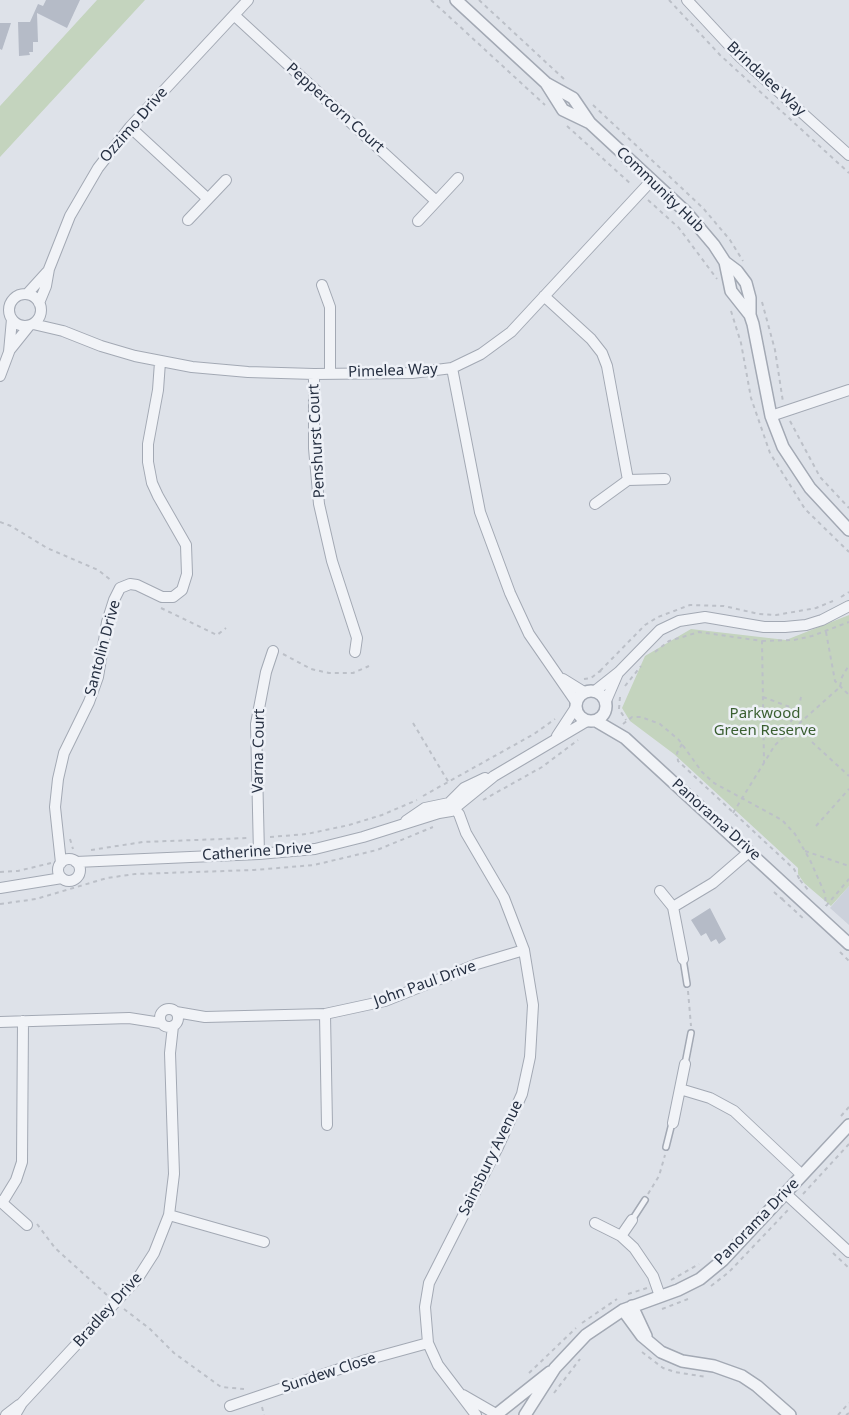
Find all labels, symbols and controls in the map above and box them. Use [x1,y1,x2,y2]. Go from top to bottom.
street label: Brindalee Way [723,38,809,120]
street label: Peppercorn Court [282,59,388,157]
street label: Ozzimo Drive [96,84,172,166]
street label: Community Hub [612,143,708,237]
street label: Pimelea Way [348,360,438,382]
street label: Penshurst Court [305,383,329,499]
street label: Santolin Drive [82,598,124,698]
park label: Parkwood Green Reserve [714,705,816,740]
street label: Varna Court [249,709,269,793]
street label: Panorama Drive [668,775,764,865]
street label: Catherine Drive [202,839,312,865]
street label: John Paul Drive [372,957,478,1011]
street label: Sainsbury Avenue [455,1097,527,1219]
street label: Panorama Drive [711,1175,803,1269]
street label: Bradley Drive [70,1269,146,1351]
street label: Sundew Close [280,1349,378,1397]

